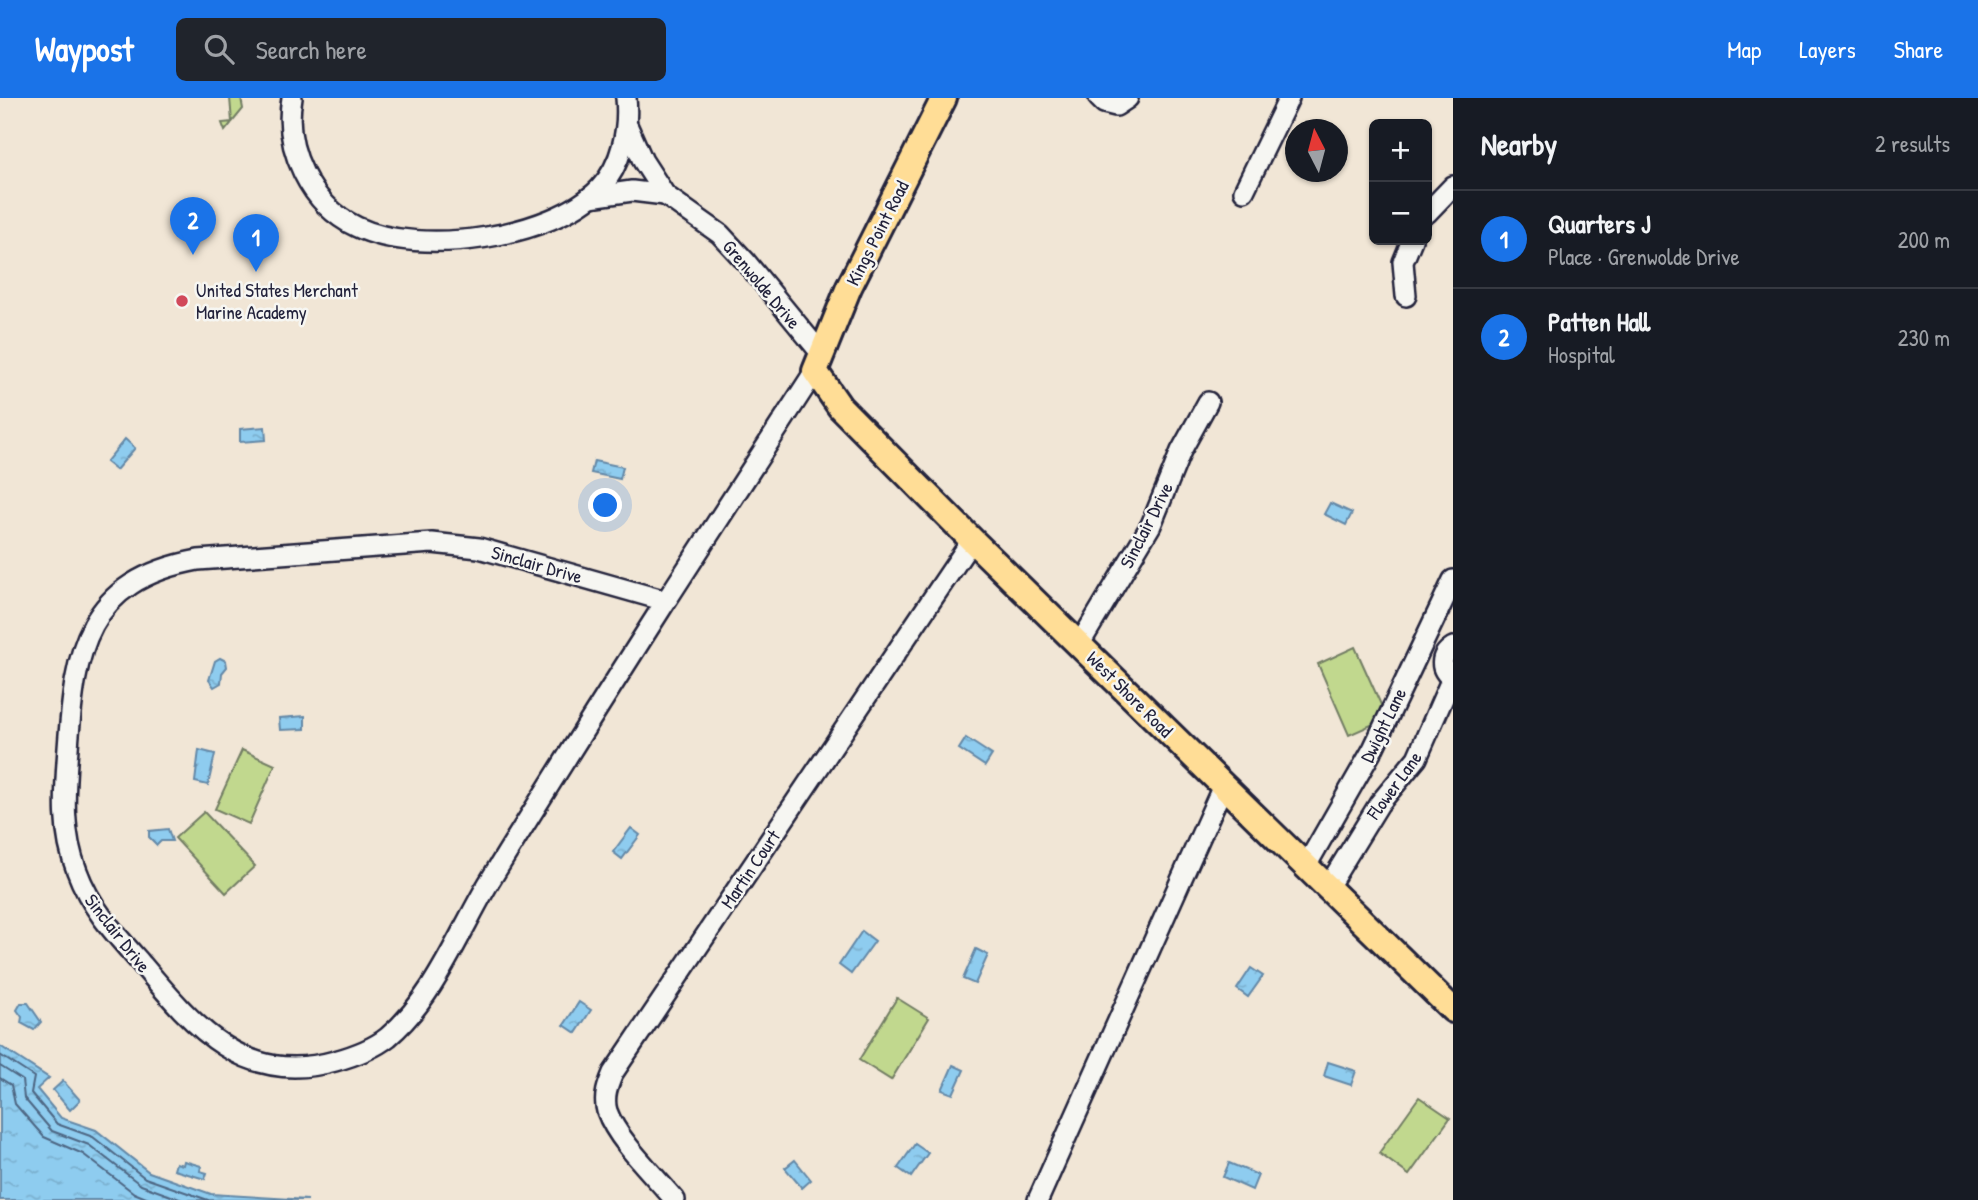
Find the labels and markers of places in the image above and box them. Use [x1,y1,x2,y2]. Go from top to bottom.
pin: 2 [170,197,216,255]
pin: 1 [233,214,279,272]
place label: United States Merchant Marine Academy [196,277,358,325]
marker: United States Merchant Marine Academy [174,293,190,309]

